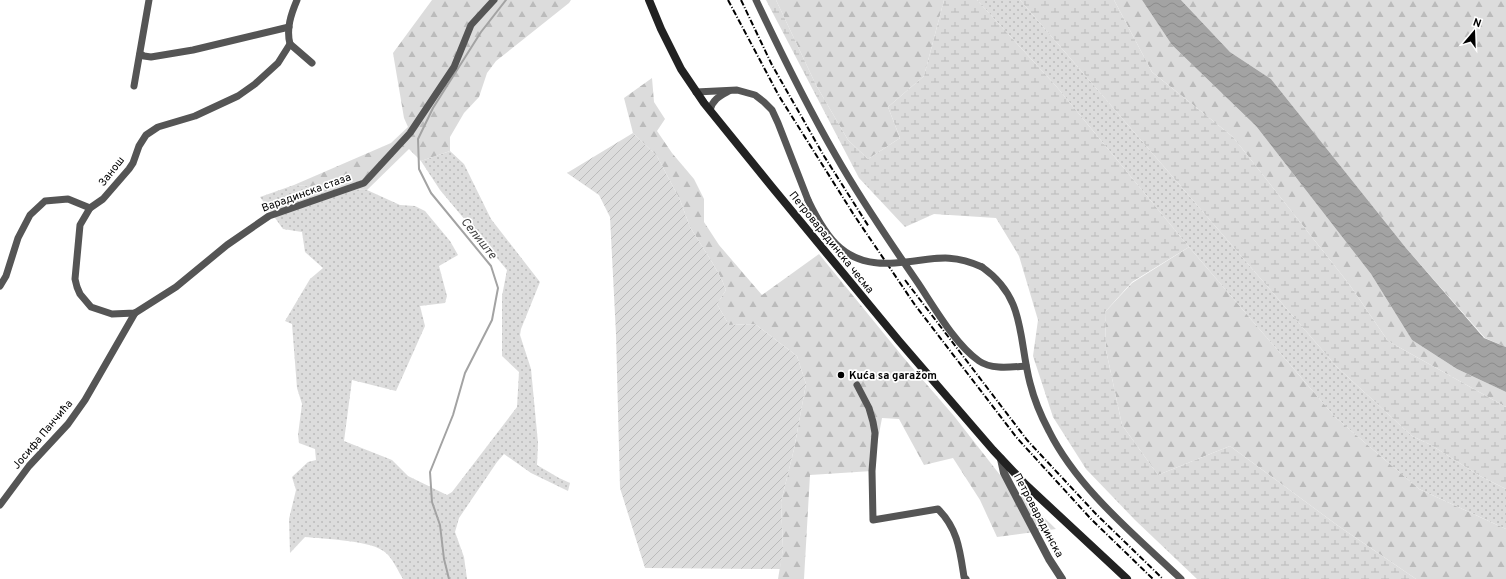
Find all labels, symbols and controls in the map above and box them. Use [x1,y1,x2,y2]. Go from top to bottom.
north arrow [1454,12,1494,52]
text: N [1471,16,1483,31]
street label: Занош [96,154,128,190]
street label: Варадинска стаза [260,170,353,216]
street label: Петроварадинска чесма [786,189,877,297]
water label: Селиште [457,215,500,263]
place label: Kuća sa garažom [849,369,937,383]
marker: Kuća sa garažom [836,370,846,380]
street label: Јосифа Панчића [10,397,76,472]
street label: Петроварадинска [1010,471,1066,560]

